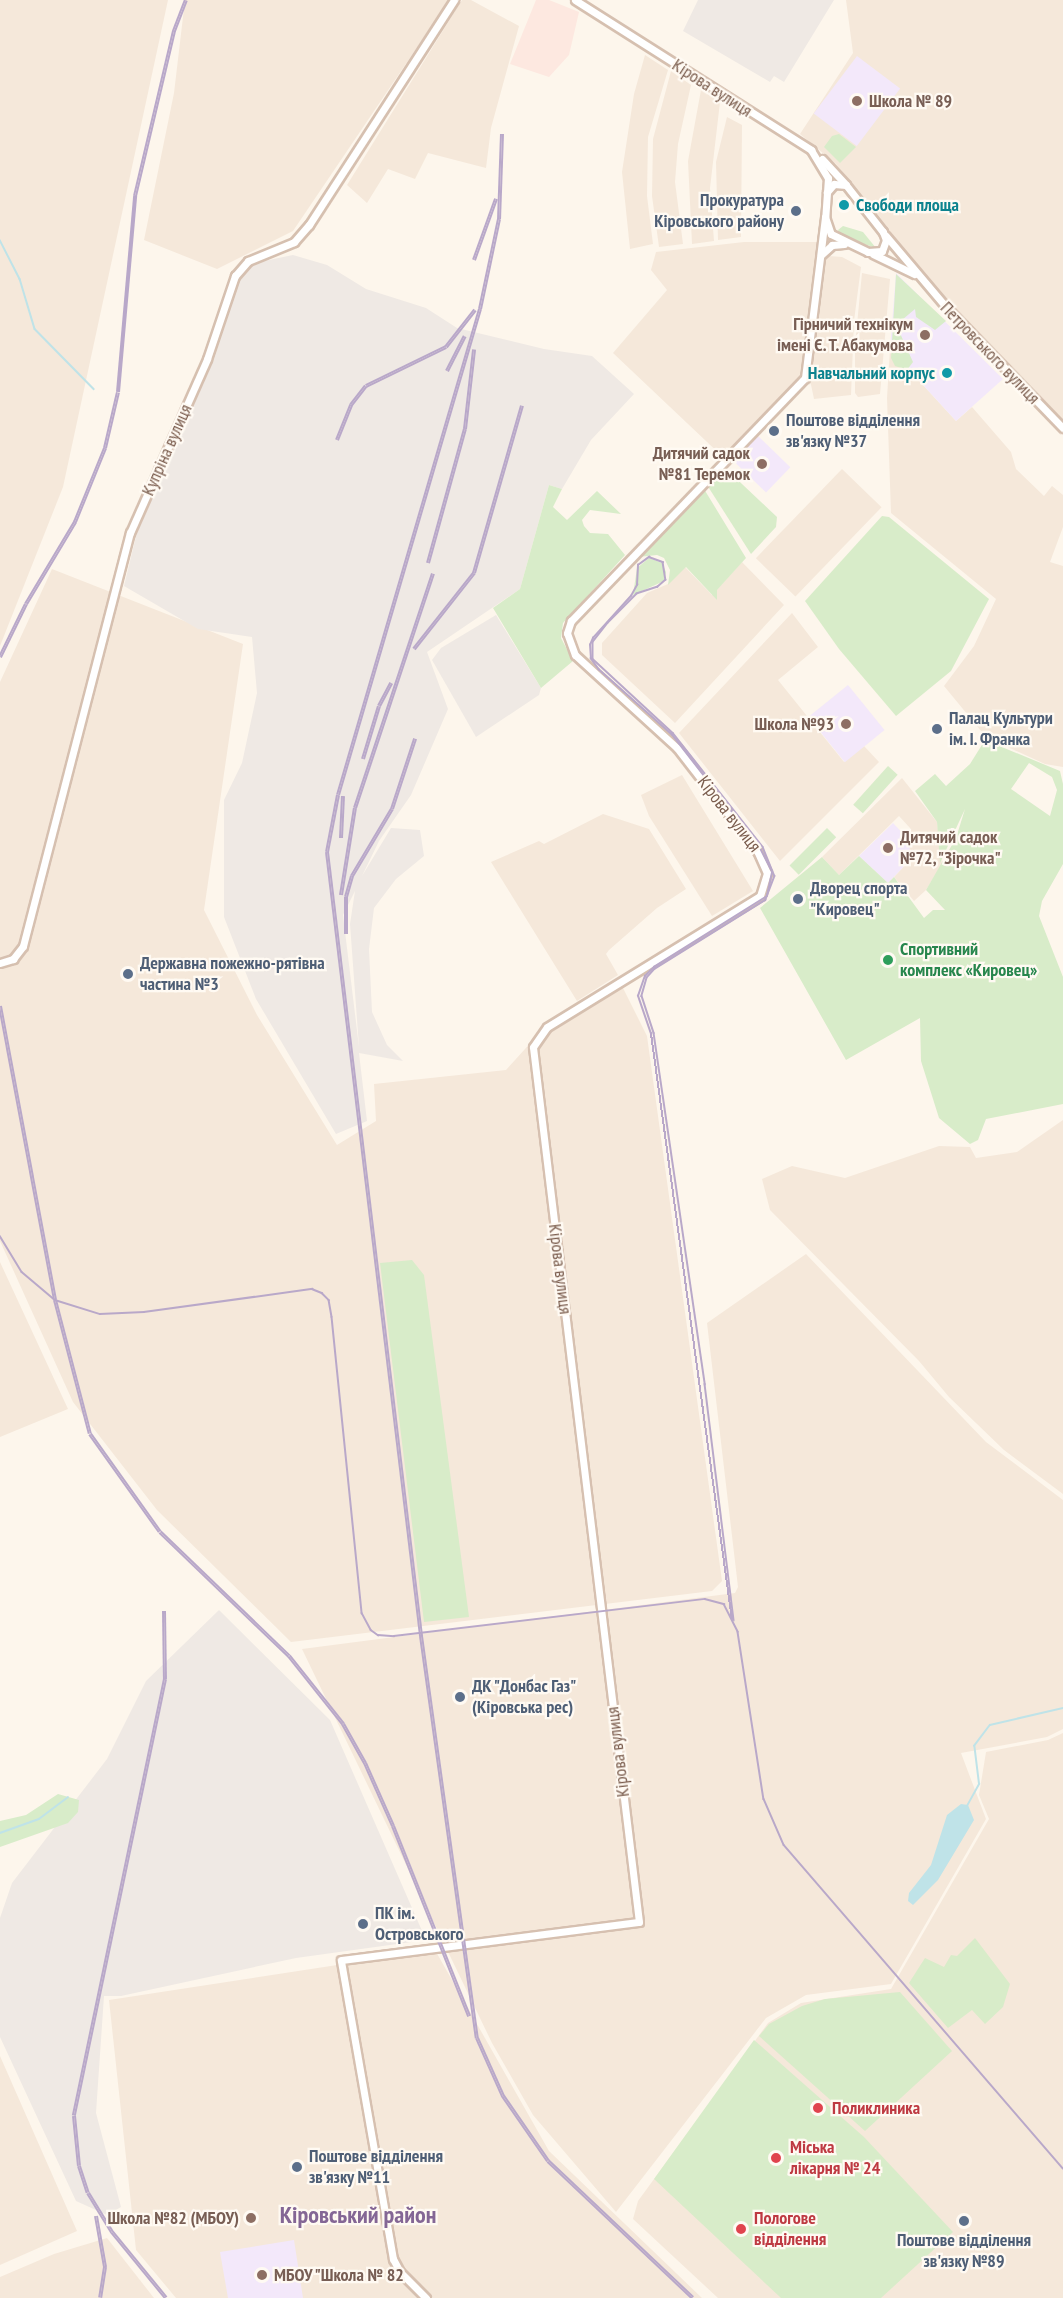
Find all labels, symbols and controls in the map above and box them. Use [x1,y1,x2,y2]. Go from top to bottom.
street label: Кірова вулиця [668,54,756,122]
place label: Школа № 89 [869,90,952,112]
marker: Школа № 89 [850,94,864,108]
place label: Прокуратура Кіровського району [654,190,784,232]
place label: Свободи площа [856,194,959,216]
marker: Свободи площа [837,198,851,212]
marker: Прокуратура Кіровського району [789,204,803,218]
street label: Петровського вулиця [936,297,1044,409]
place label: Гірничий технікум імені Є. Т. Абакумова [773,314,913,356]
marker: Гірничий технікум імені Є. Т. Абакумова [918,328,932,342]
place label: Навчальний корпус [808,362,935,384]
marker: Навчальний корпус [940,366,954,380]
street label: Купріна вулиця [137,401,197,499]
place label: Поштове відділення зв'язку №37 [786,410,920,452]
marker: Поштове відділення зв'язку №37 [767,424,781,438]
place label: Дитячий садок №81 Теремок [653,443,750,486]
marker: Дитячий садок №81 Теремок [755,457,769,471]
place label: Палац Культури ім. І. Франка [949,708,1053,750]
place label: Школа №93 [755,713,834,735]
marker: Школа №93 [839,717,853,731]
marker: Палац Культури ім. І. Франка [930,722,944,736]
street label: Кірова вулиця [693,772,765,856]
place label: Дитячий садок №72, "Зірочка" [900,827,1003,870]
marker: Дитячий садок №72, "Зірочка" [881,841,895,855]
place label: Дворец спорта "Кировец" [810,878,908,920]
marker: Дворец спорта "Кировец" [791,892,805,906]
place label: Cпортивний комплекс «Кировец» [900,939,1037,982]
place label: Державна пожежно-рятівна частина №3 [140,953,325,996]
marker: Cпортивний комплекс «Кировец» [881,953,895,967]
marker: Державна пожежно-рятівна частина №3 [121,967,135,981]
street label: Кірова вулиця [544,1223,576,1315]
place label: ДК "Донбас Газ" (Кіровська рес) [472,1676,578,1718]
marker: ДК "Донбас Газ" (Кіровська рес) [453,1690,467,1704]
street label: Кірова вулиця [602,1706,634,1798]
place label: ПК ім. Островського [375,1903,463,1946]
marker: ПК ім. Островського [356,1917,370,1931]
place label: Поликлиника [832,2097,920,2119]
marker: Поликлиника [809,2099,827,2117]
place label: Міська лікарня № 24 [790,2137,880,2180]
place label: Поштове відділення зв'язку №11 [309,2146,443,2188]
marker: Міська лікарня № 24 [767,2149,785,2167]
marker: Поштове відділення зв'язку №11 [290,2160,304,2174]
district label: Кіровський район [280,2201,436,2229]
place label: Школа №82 (МБОУ) [107,2207,239,2229]
place label: Пологове відділення [754,2208,826,2250]
marker: Школа №82 (МБОУ) [244,2211,258,2225]
marker: Поштове відділення зв'язку №89 [957,2214,971,2228]
marker: Пологове відділення [732,2220,750,2238]
place label: Поштове відділення зв'язку №89 [897,2230,1031,2272]
place label: МБОУ "Школа № 82 [274,2264,406,2286]
marker: МБОУ "Школа № 82 [255,2268,269,2282]

